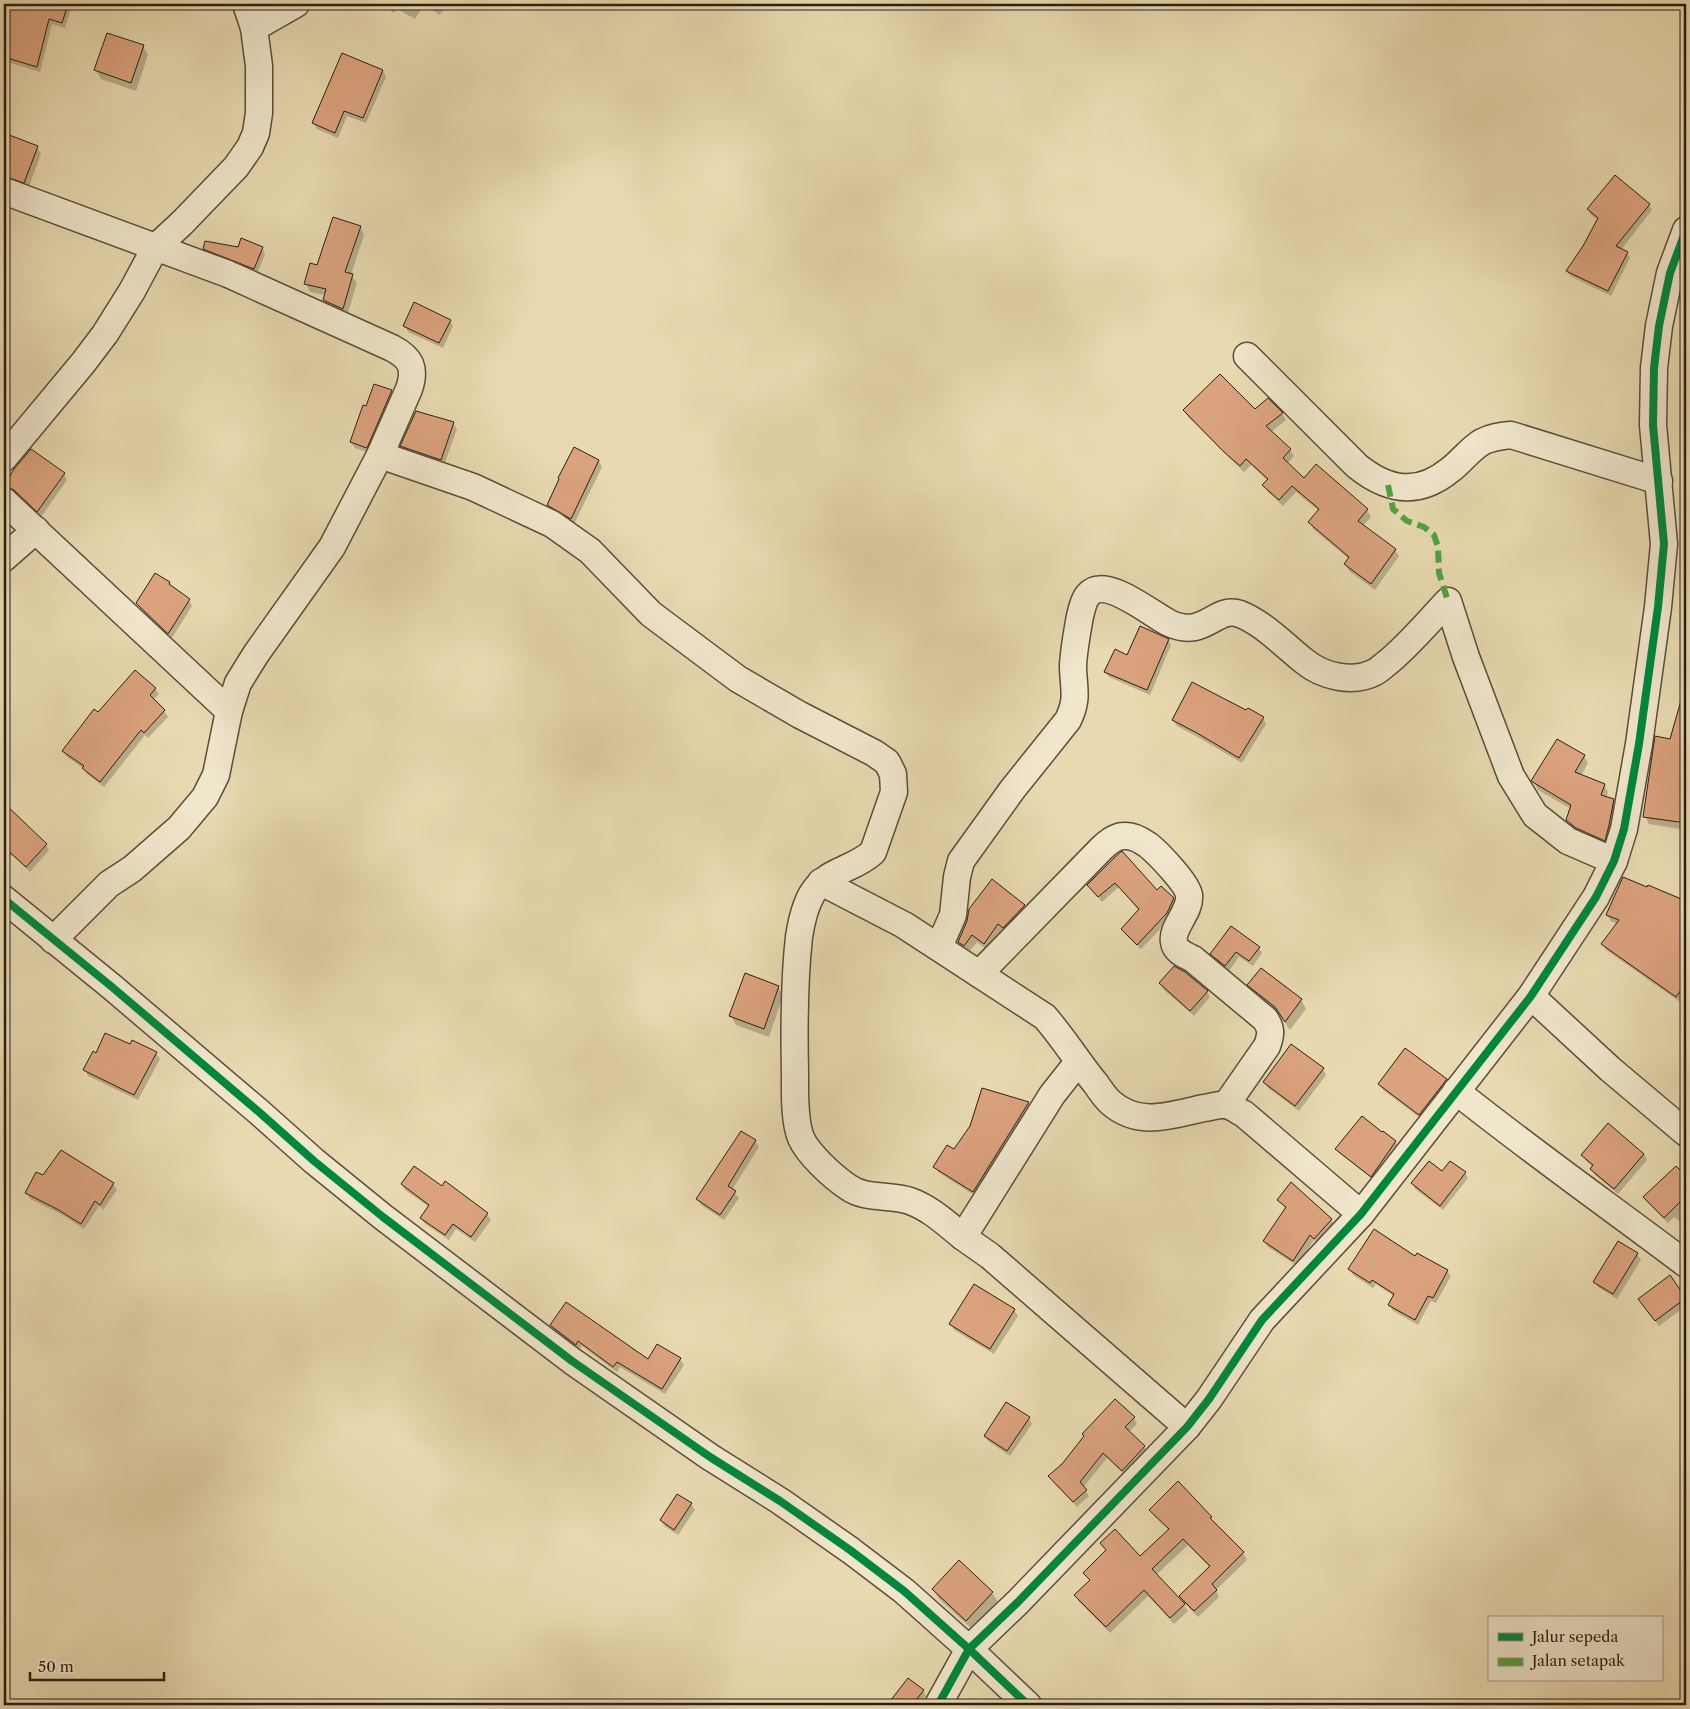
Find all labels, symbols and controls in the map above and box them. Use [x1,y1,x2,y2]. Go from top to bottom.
legend [1488,1616,1662,1682]
text: Jalur sepeda [1530,1627,1618,1646]
scale bar [30,1649,164,1681]
text: Jalan setapak [1530,1651,1626,1670]
text: 50 m [38,1657,74,1676]

